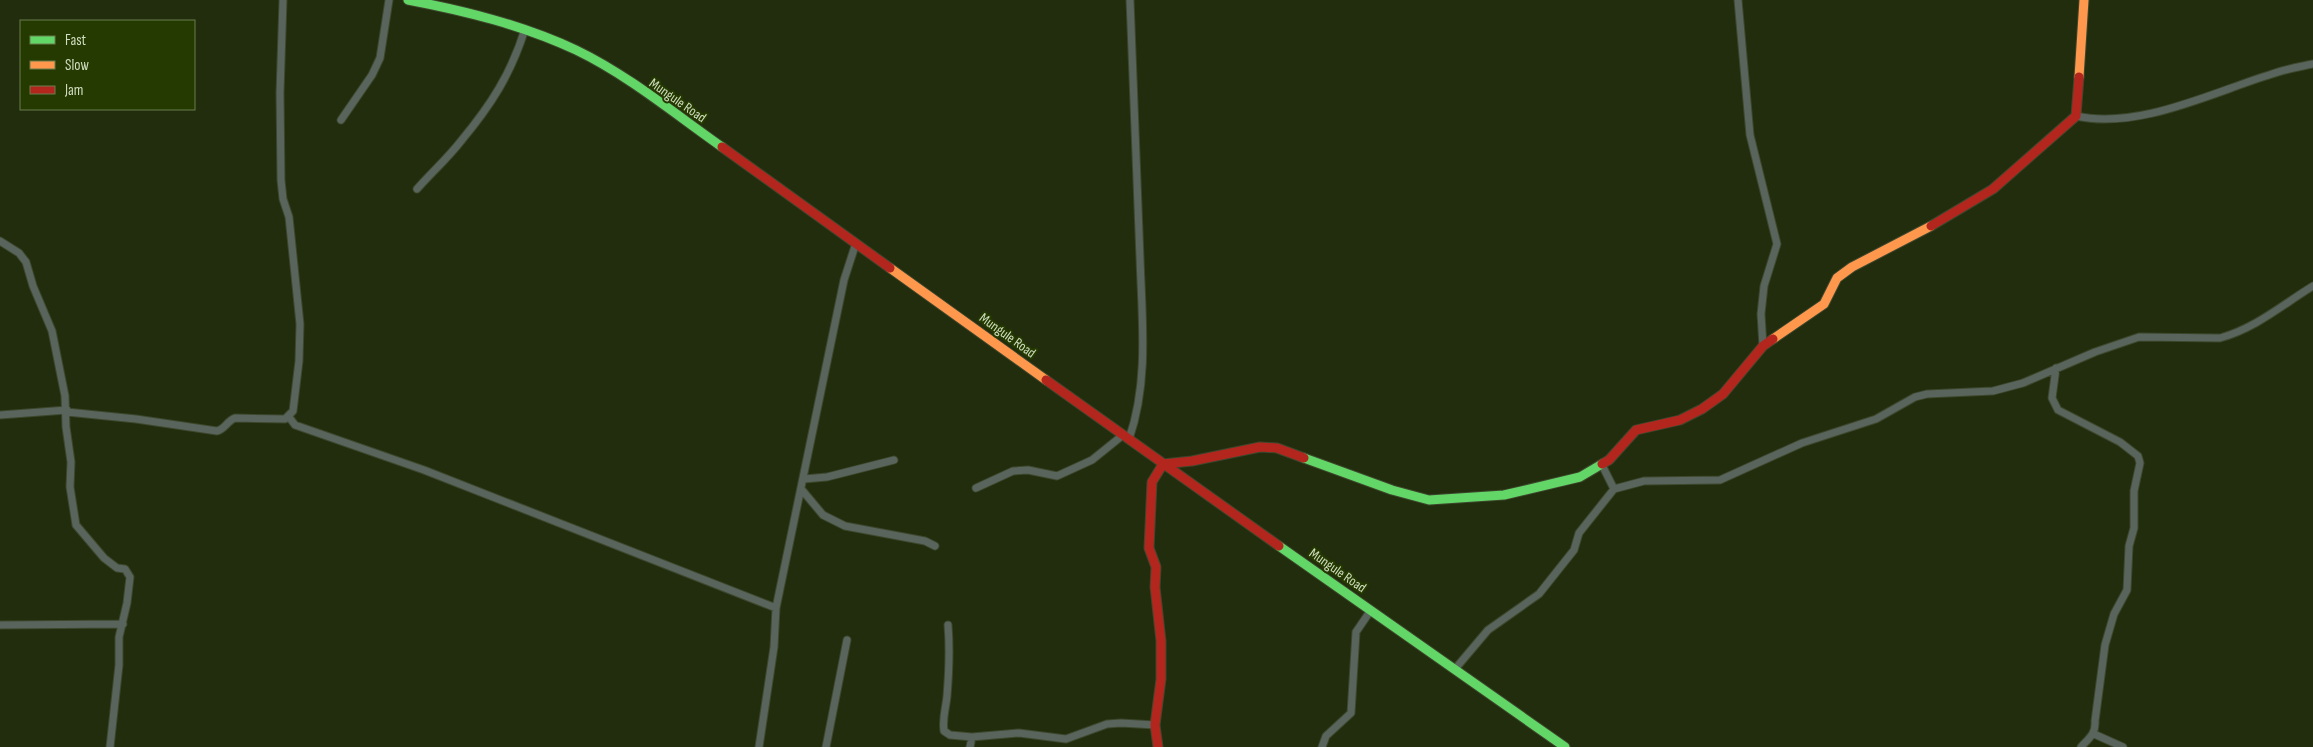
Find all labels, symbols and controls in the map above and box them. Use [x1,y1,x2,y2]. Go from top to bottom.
legend [20,20,195,110]
text: Fast [65,31,87,50]
text: Slow [65,56,89,75]
street label: Mungule Road [646,75,709,126]
text: Jam [64,81,83,100]
street label: Mungule Road [976,309,1039,362]
street label: Mungule Road [1306,545,1369,596]

